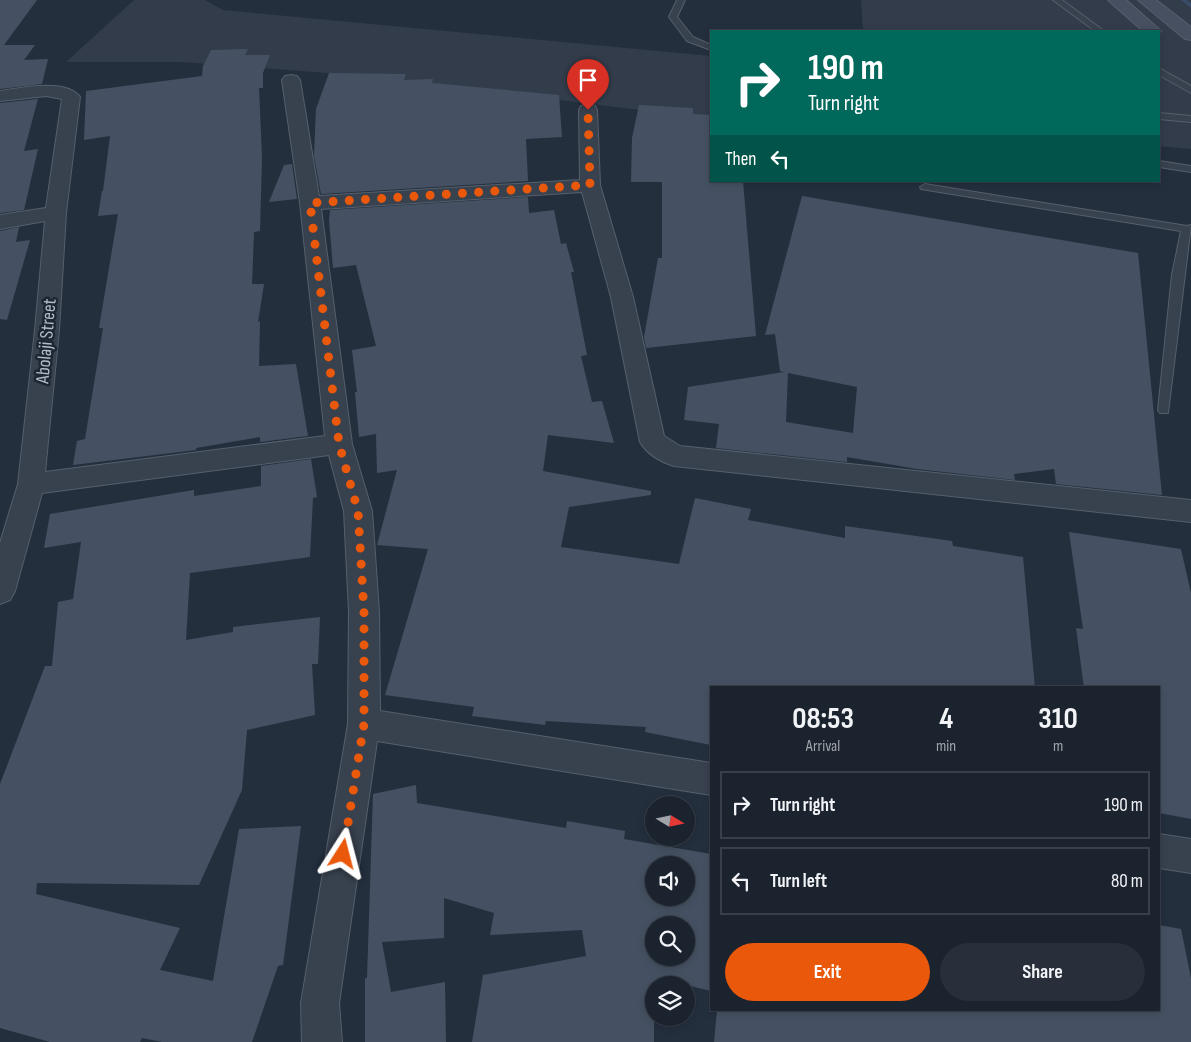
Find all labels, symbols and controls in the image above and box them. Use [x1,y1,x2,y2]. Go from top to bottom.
text: 190 m [808,47,884,90]
icon: right [725,50,790,115]
pin [567,59,609,110]
icon: arrive [574,66,602,94]
text: Turn right [808,90,879,117]
icon: left [766,145,794,173]
text: Then [725,148,756,171]
street label: Abolaji Street [31,298,62,385]
text: 08:53 [792,701,854,737]
text: 4 [939,701,953,737]
text: 310 [1038,701,1078,737]
text: Arrival [806,737,840,756]
text: min [936,737,956,756]
text: m [1053,737,1063,756]
icon: right [727,791,755,819]
text: Turn right [770,794,835,817]
text: 190 m [1104,794,1143,817]
north arrow [645,796,695,846]
map controls [645,796,695,1026]
position arrow [316,827,368,879]
button: sound [645,856,695,906]
icon: left [727,867,755,895]
text: Turn left [770,870,827,893]
text: 80 m [1111,870,1143,893]
button: search [645,916,695,966]
button: Exit [725,943,930,1001]
button: Share [940,943,1145,1001]
button: layers [645,976,695,1026]

